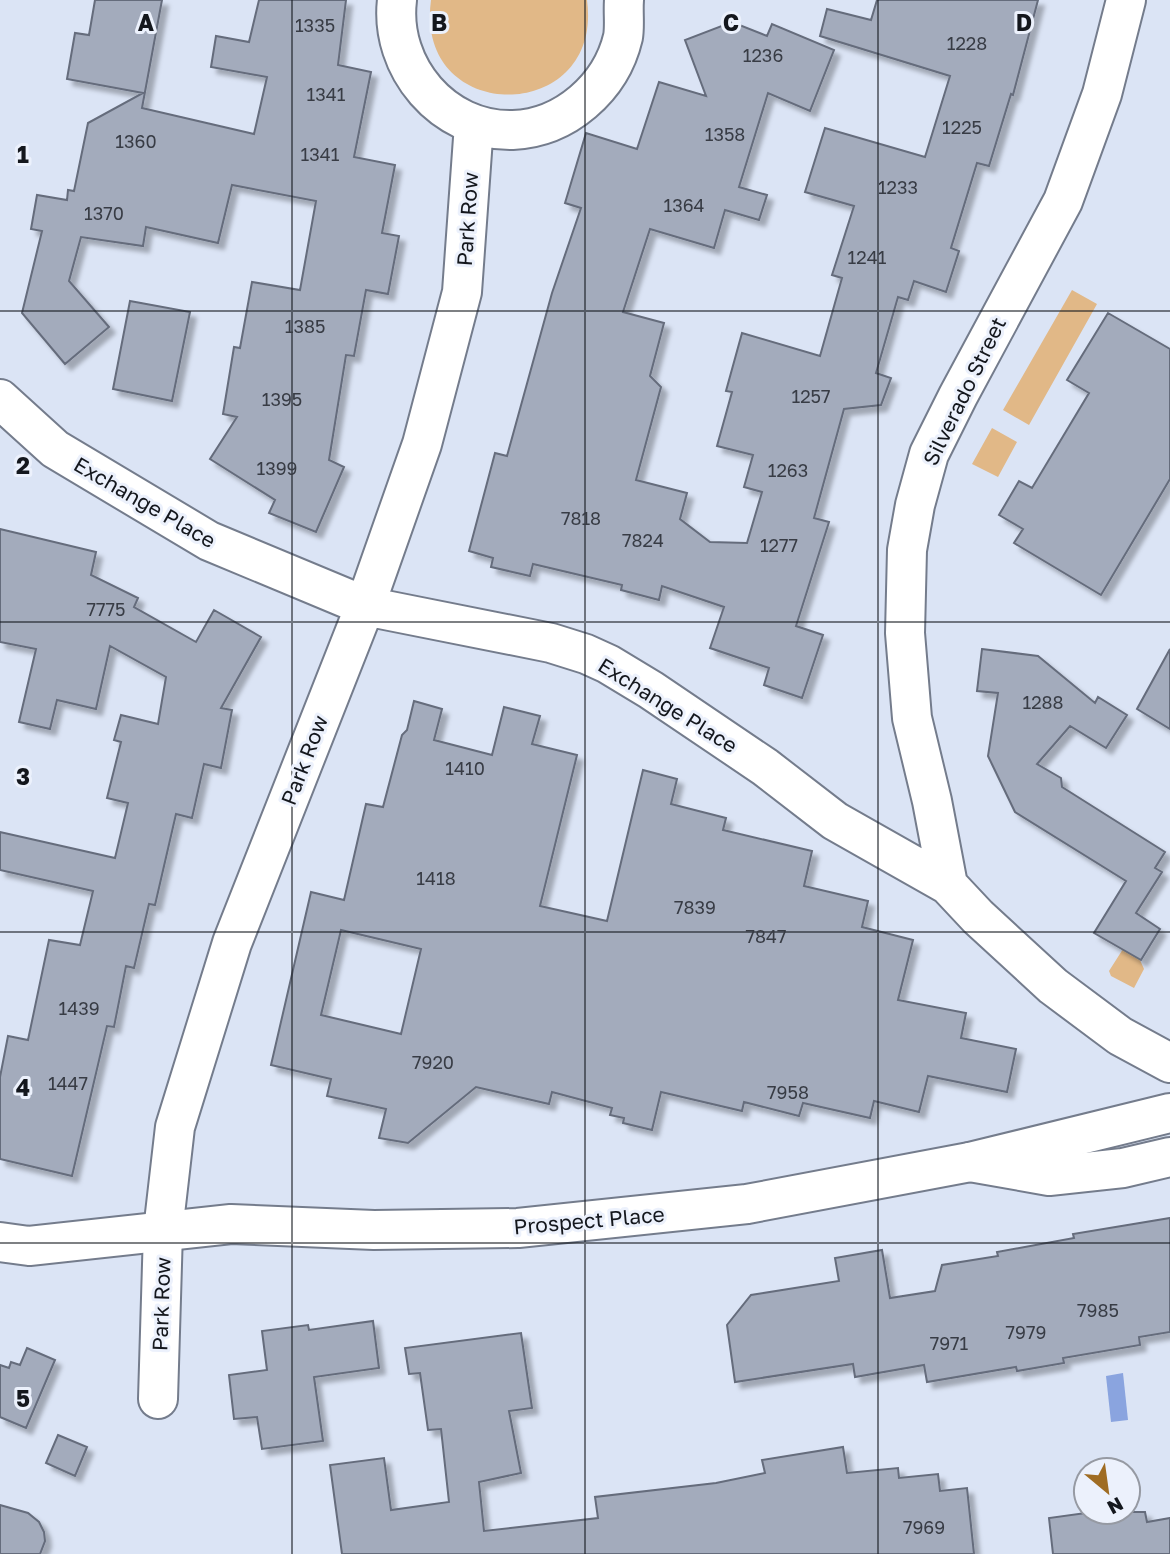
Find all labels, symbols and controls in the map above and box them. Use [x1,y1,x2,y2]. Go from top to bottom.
text: A [138,8,155,36]
text: B [431,8,447,36]
text: C [723,8,739,36]
text: D [1016,8,1032,36]
house number: 1335 [295,14,335,36]
house number: 1228 [947,32,987,54]
house number: 1236 [743,44,783,66]
house number: 1341 [307,83,346,105]
house number: 1225 [942,116,982,138]
house number: 1358 [705,123,745,145]
house number: 1360 [115,130,157,152]
text: 1 [17,140,29,168]
house number: 1341 [301,143,340,165]
street label: Park Row [451,171,483,267]
house number: 1233 [878,176,918,198]
house number: 1364 [663,194,705,216]
house number: 1370 [84,202,124,224]
house number: 1241 [848,246,887,268]
street label: Silverado Street [917,313,1011,469]
house number: 1385 [285,315,325,337]
house number: 1257 [791,385,831,407]
house number: 1395 [262,388,302,410]
text: 2 [16,451,30,479]
street label: Exchange Place [69,451,221,553]
house number: 1399 [256,457,298,479]
house number: 1263 [768,459,808,481]
house number: 7818 [561,507,601,529]
house number: 7824 [622,529,664,551]
house number: 1277 [760,534,798,556]
house number: 7775 [86,598,126,620]
street label: Exchange Place [594,652,742,758]
house number: 1288 [1022,691,1064,713]
street label: Park Row [275,711,333,809]
house number: 1410 [445,757,485,779]
text: 3 [16,762,30,790]
house number: 1418 [416,867,456,889]
house number: 7839 [674,896,716,918]
house number: 7847 [745,925,787,947]
house number: 1439 [58,997,100,1019]
house number: 7920 [412,1051,454,1073]
house number: 1447 [48,1072,88,1094]
text: 4 [16,1073,30,1101]
house number: 7958 [767,1081,809,1103]
street label: Prospect Place [512,1200,666,1240]
street label: Park Row [146,1256,176,1352]
house number: 7985 [1077,1299,1119,1321]
house number: 7979 [1006,1321,1046,1343]
house number: 7971 [930,1332,969,1354]
text: 5 [16,1384,30,1412]
north arrow [1072,1456,1142,1526]
text: N [1104,1493,1127,1520]
house number: 7969 [903,1516,945,1538]

